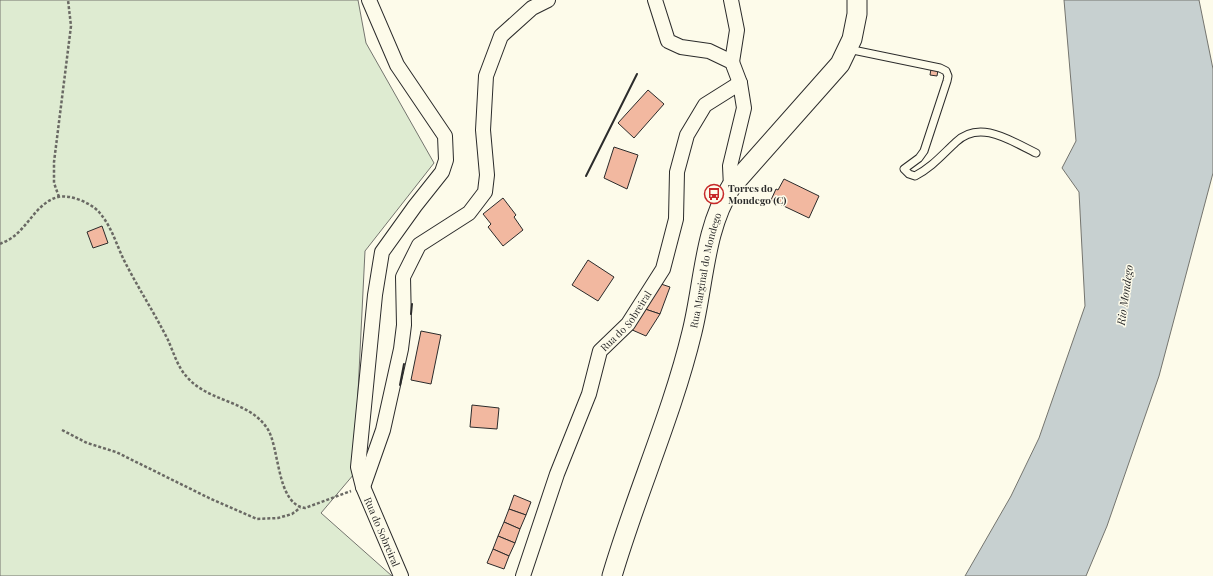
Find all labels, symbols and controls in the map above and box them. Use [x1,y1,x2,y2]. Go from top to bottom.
place label: Torres do Mondego (C) [728,181,786,207]
bus stop icon: Torres do Mondego (C) [703,183,725,205]
street label: Rua Marginal do Mondego [686,210,725,329]
water label: Rio Mondego [1113,264,1136,327]
street label: Rua do Sobreiral [597,288,655,354]
street label: Rua do Sobreiral [361,495,403,569]

